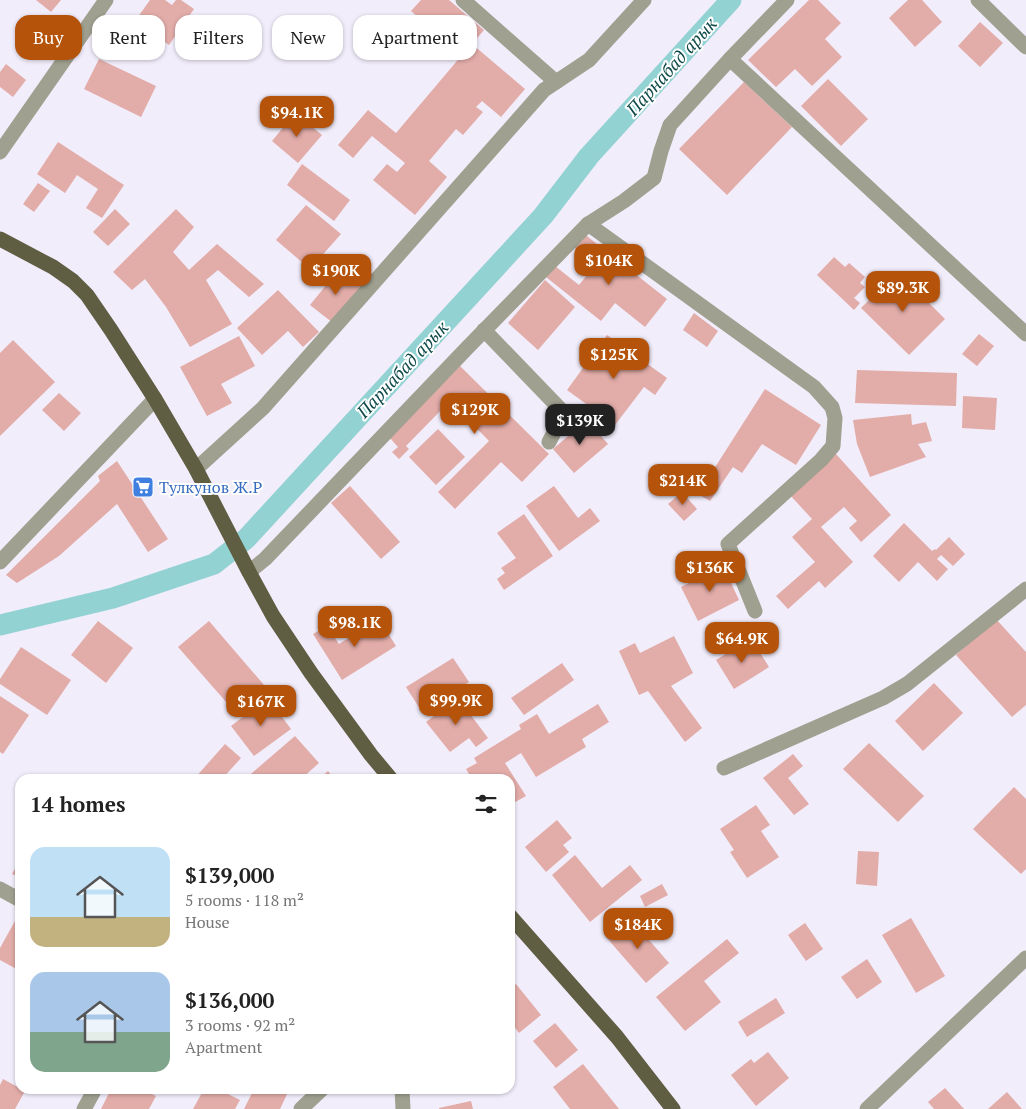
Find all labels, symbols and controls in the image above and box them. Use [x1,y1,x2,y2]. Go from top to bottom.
water label: Парнабад арык [620,12,722,121]
chip: Buy [15,15,82,60]
chip: Rent [92,15,165,60]
chip: Filters [175,15,262,60]
chip: New [272,15,343,60]
chip: Apartment [353,15,477,60]
pin: $94.1K [256,96,338,138]
text: $94.1K [271,101,323,123]
pin: $104K [574,244,644,286]
text: $104K [585,249,633,271]
pin: $190K [301,254,371,296]
text: $190K [312,259,360,281]
pin: $89.3K [862,270,944,313]
text: $89.3K [877,276,929,298]
water label: Парнабад арык [350,315,453,423]
pin: $125K [579,338,649,380]
text: $125K [590,343,638,365]
pin: $129K [440,392,510,435]
text: $129K [451,398,499,420]
pin: $139K [545,404,615,446]
text: $139K [556,409,604,431]
pin: $214K [648,464,718,506]
text: $214K [659,469,707,491]
supermarket icon: Тулкунов Ж.Р [131,475,155,499]
place label: Тулкунов Ж.Р [159,476,262,498]
pin: $136K [675,550,745,593]
text: $136K [686,556,734,578]
pin: $98.1K [314,606,396,648]
text: $98.1K [329,611,381,633]
pin: $64.9K [701,622,783,664]
text: $64.9K [716,627,768,649]
pin: $167K [226,684,296,727]
pin: $99.9K [415,684,497,726]
text: $99.9K [430,689,482,711]
text: $167K [237,690,285,712]
text: 14 homes [30,790,126,818]
icon: filters [472,790,500,818]
text: $139,000 [185,861,274,889]
icon: home [70,867,130,927]
text: 5 rooms · 118 m² [185,889,304,911]
pin: $184K [603,908,673,950]
text: House [185,911,230,933]
text: $184K [614,913,662,935]
text: $136,000 [185,986,274,1014]
icon: home [70,992,130,1052]
text: 3 rooms · 92 m² [185,1014,295,1036]
text: Apartment [185,1036,262,1058]

